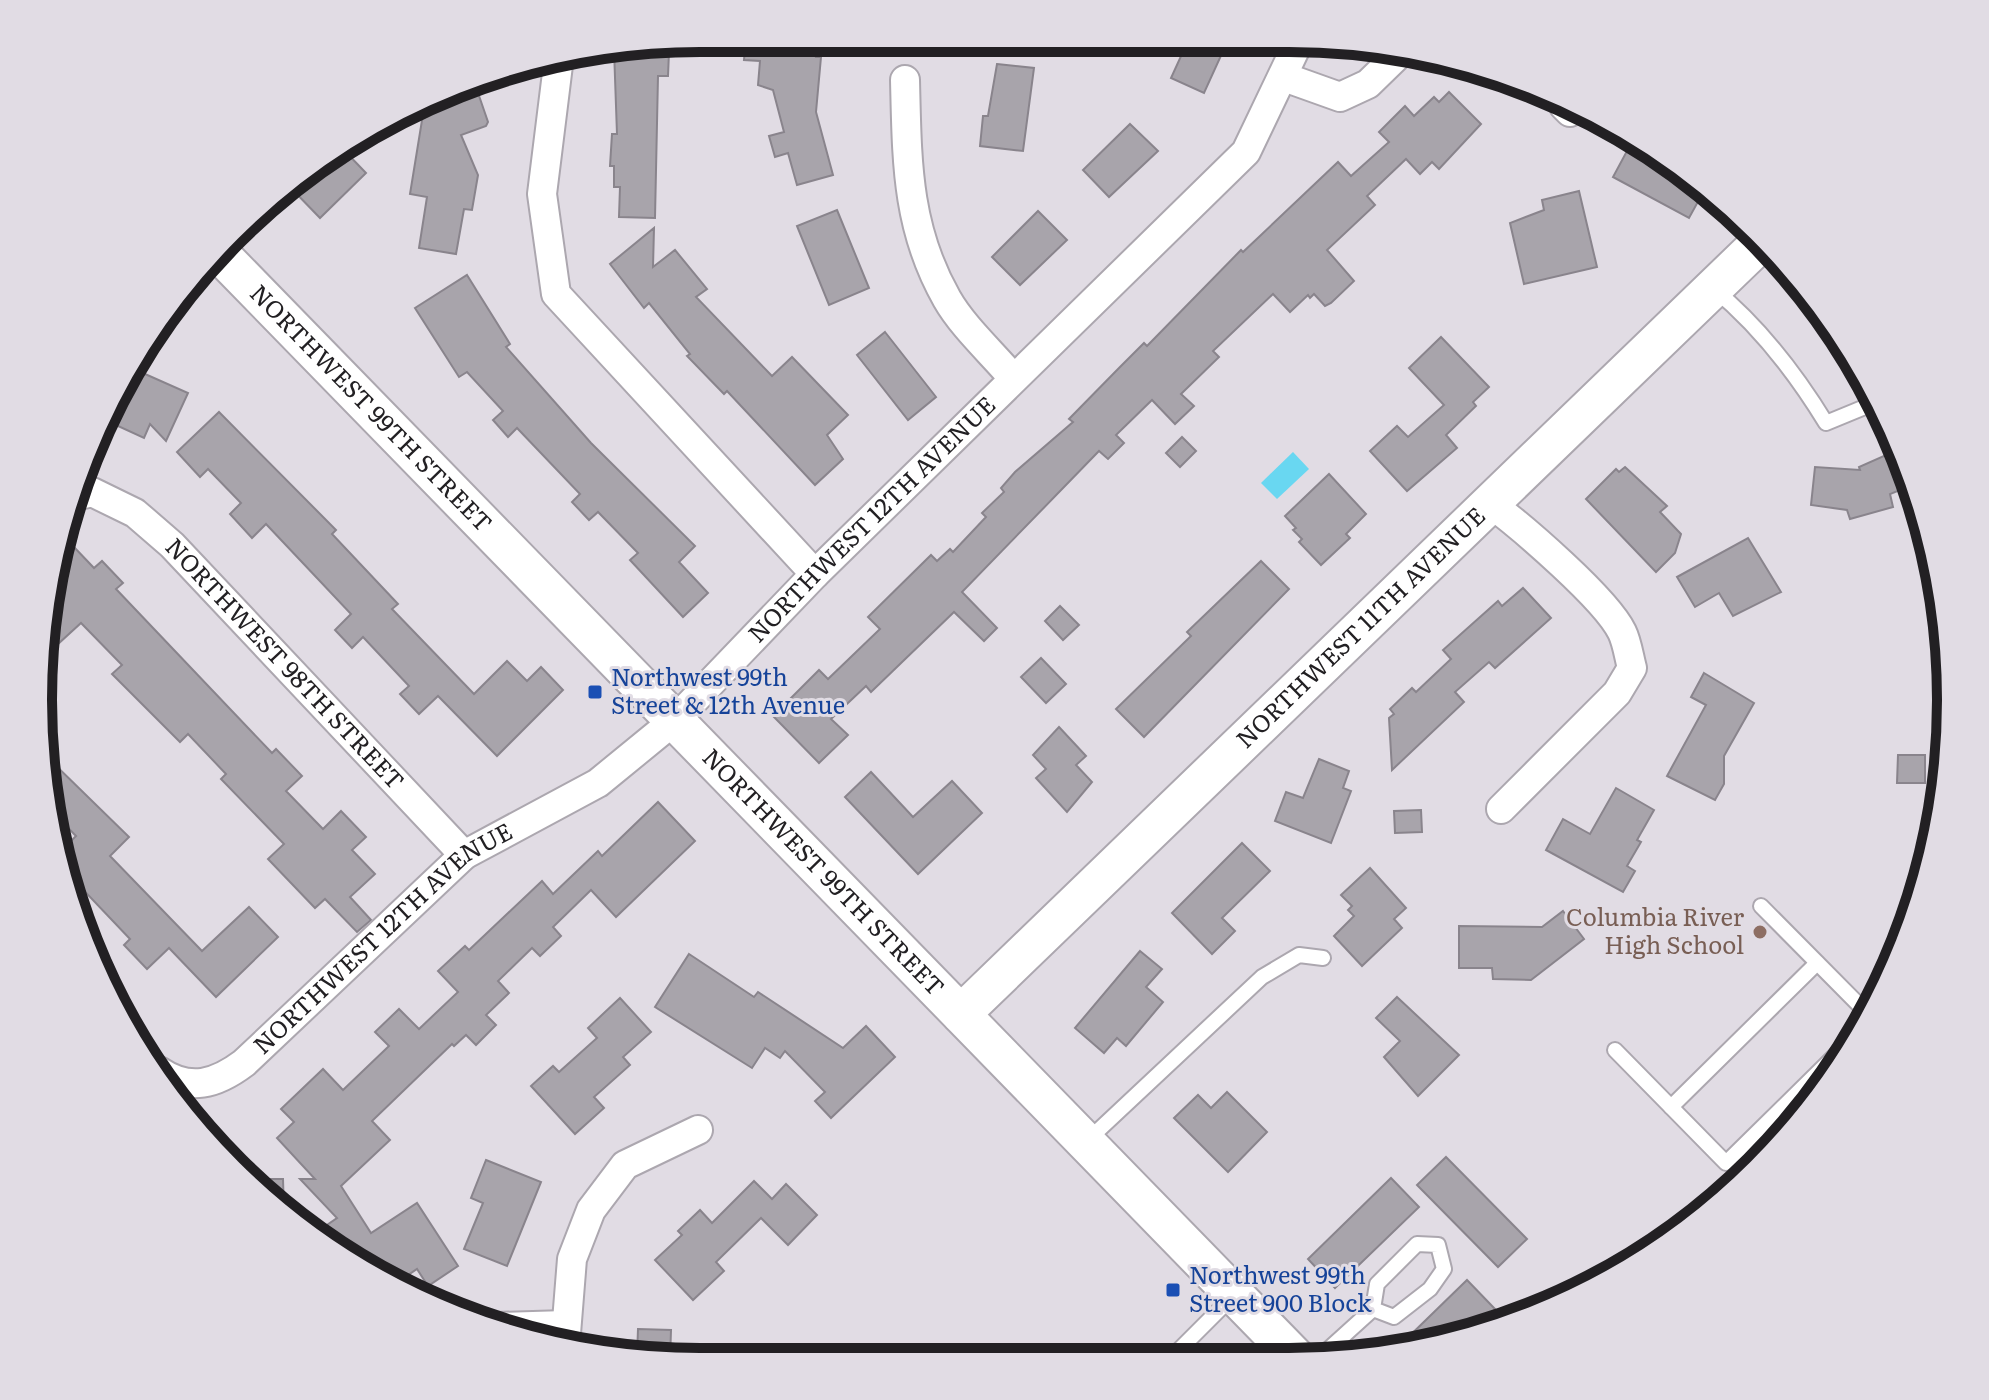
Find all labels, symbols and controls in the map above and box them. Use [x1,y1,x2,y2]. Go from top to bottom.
street label: NORTHWEST 99TH STREET [243,275,501,539]
street label: NORTHWEST 12TH AVENUE [739,387,1002,649]
street label: NORTHWEST 11TH AVENUE [1227,497,1492,755]
street label: NORTHWEST 98TH STREET [159,529,413,796]
place label: Northwest 99th Street & 12th Avenue [611,658,845,721]
marker: Northwest 99th Street & 12th Avenue [586,683,604,701]
street label: NORTHWEST 99TH STREET [696,739,954,1003]
street label: NORTHWEST 12TH AVENUE [244,812,518,1061]
place label: Columbia River High School [1566,898,1745,961]
marker: Columbia River High School [1751,923,1769,941]
place label: Northwest 99th Street 900 Block [1189,1256,1372,1319]
marker: Northwest 99th Street 900 Block [1164,1281,1182,1299]

